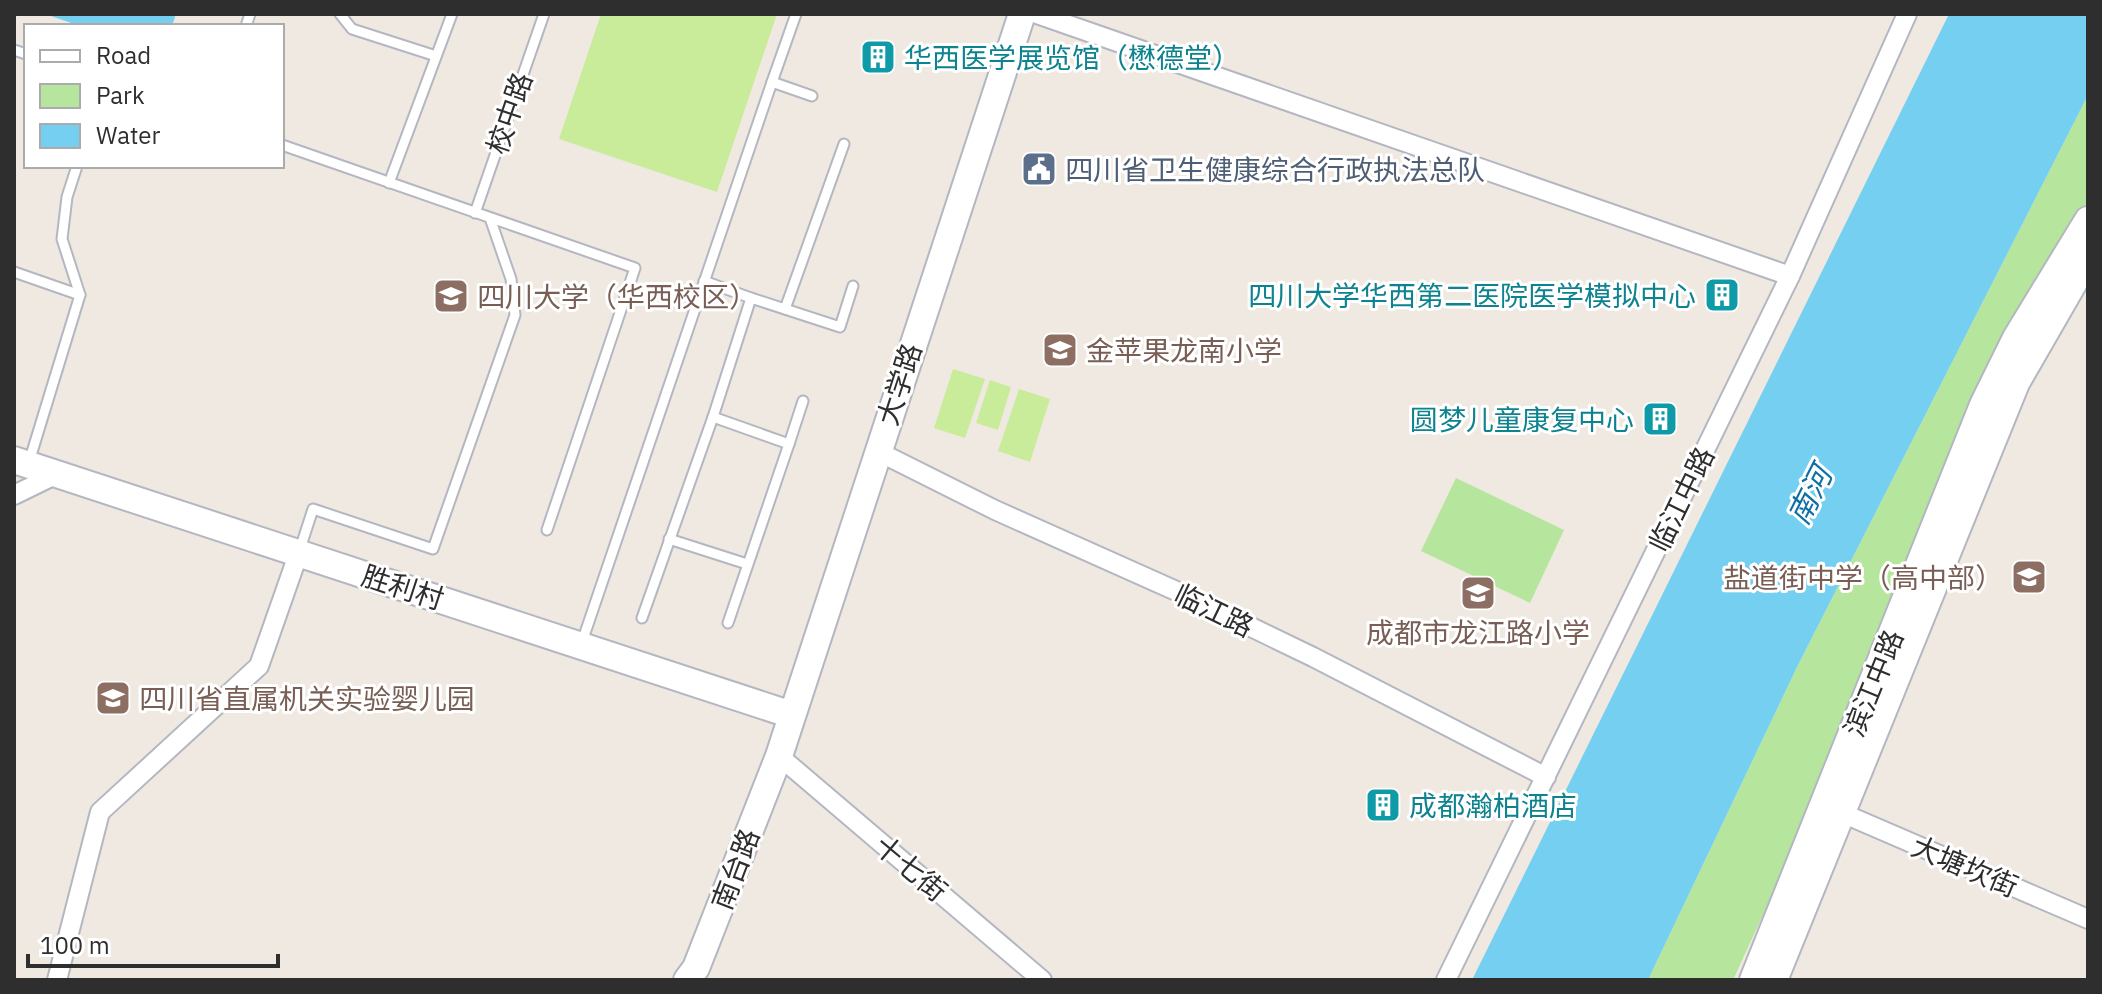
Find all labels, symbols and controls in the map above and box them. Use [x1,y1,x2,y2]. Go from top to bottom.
legend [24,24,284,168]
building icon: 华西医学展览馆（懋德堂） [859,38,897,76]
text: Road [96,39,151,71]
place label: 华西医学展览馆（懋德堂） [904,39,1240,76]
street label: 校中路 [478,67,540,159]
text: Park [96,79,145,111]
text: Water [96,119,160,151]
public building icon: 四川省卫生健康综合行政执法总队 [1020,150,1058,188]
place label: 四川省卫生健康综合行政执法总队 [1065,151,1485,188]
building icon: 四川大学华西第二医院医学模拟中心 [1703,276,1741,314]
school or university icon: 四川大学（华西校区） [432,277,470,315]
place label: 四川大学华西第二医院医学模拟中心 [1248,277,1696,314]
place label: 四川大学（华西校区） [477,278,757,315]
school or university icon: 金苹果龙南小学 [1041,331,1079,369]
place label: 金苹果龙南小学 [1086,332,1282,369]
street label: 大学路 [868,338,930,430]
building icon: 圆梦儿童康复中心 [1641,400,1679,438]
place label: 圆梦儿童康复中心 [1410,401,1634,438]
street label: 临江中路 [1640,441,1722,557]
water label: 南河 [1778,455,1842,531]
street label: 胜利村 [357,556,449,618]
school or university icon: 盐道街中学（高中部） [2010,558,2048,596]
place label: 盐道街中学（高中部） [1723,559,2003,596]
school or university icon: 成都市龙江路小学 [1459,574,1497,612]
street label: 临江路 [1168,575,1260,645]
place label: 成都市龙江路小学 [1366,614,1590,651]
street label: 滨江中路 [1835,624,1911,742]
school or university icon: 四川省直属机关实验婴儿园 [94,679,132,717]
place label: 四川省直属机关实验婴儿园 [139,680,475,717]
building icon: 成都瀚柏酒店 [1364,786,1402,824]
place label: 成都瀚柏酒店 [1409,787,1577,824]
street label: 南台路 [703,823,767,915]
street label: 十七街 [867,827,955,909]
street label: 大塘坎街 [1906,827,2024,905]
scale bar [28,918,278,968]
text: 100 m [40,929,110,961]

